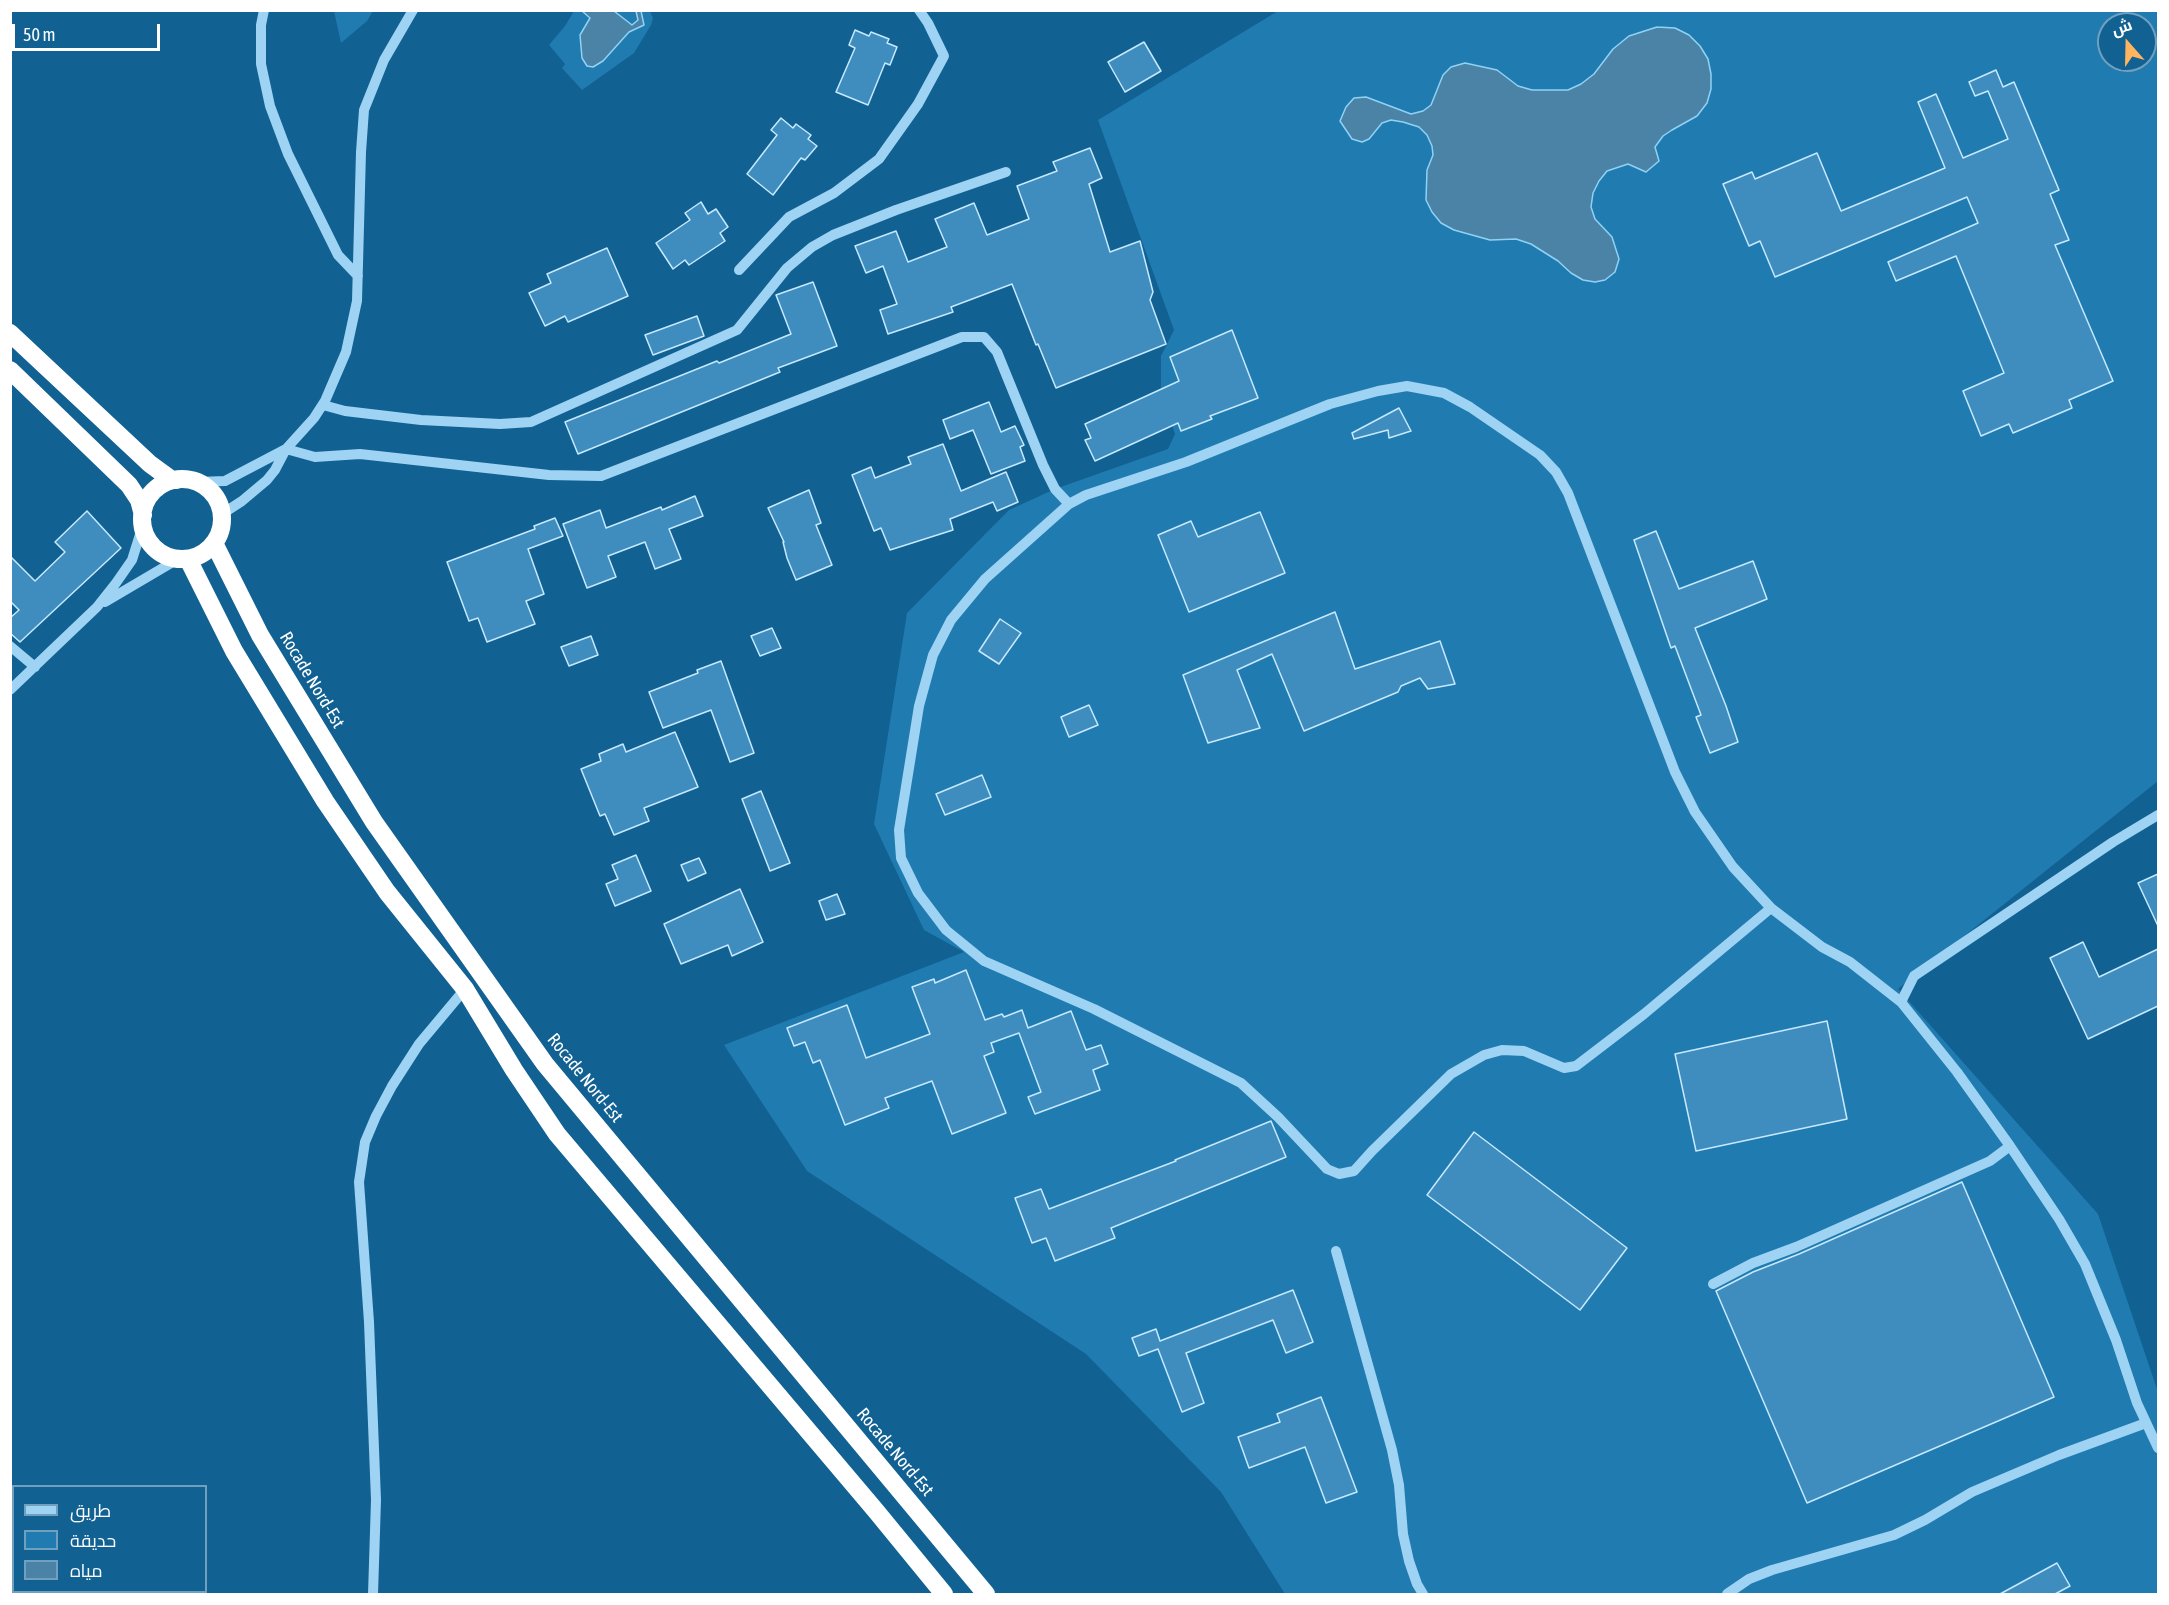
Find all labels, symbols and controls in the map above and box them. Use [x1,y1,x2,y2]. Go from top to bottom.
scale bar [15,12,164,50]
north arrow [2097,12,2157,72]
text: ش [2109,15,2134,39]
text: 50 m [23,24,55,45]
street label: Rocade Nord-Est [275,628,349,732]
street label: Rocade Nord-Est [543,1029,627,1127]
street label: Rocade Nord-Est [852,1404,938,1500]
legend [12,1485,207,1593]
text: طريق [70,1500,111,1521]
text: حديقة [70,1530,116,1551]
text: مياه [70,1560,103,1581]

